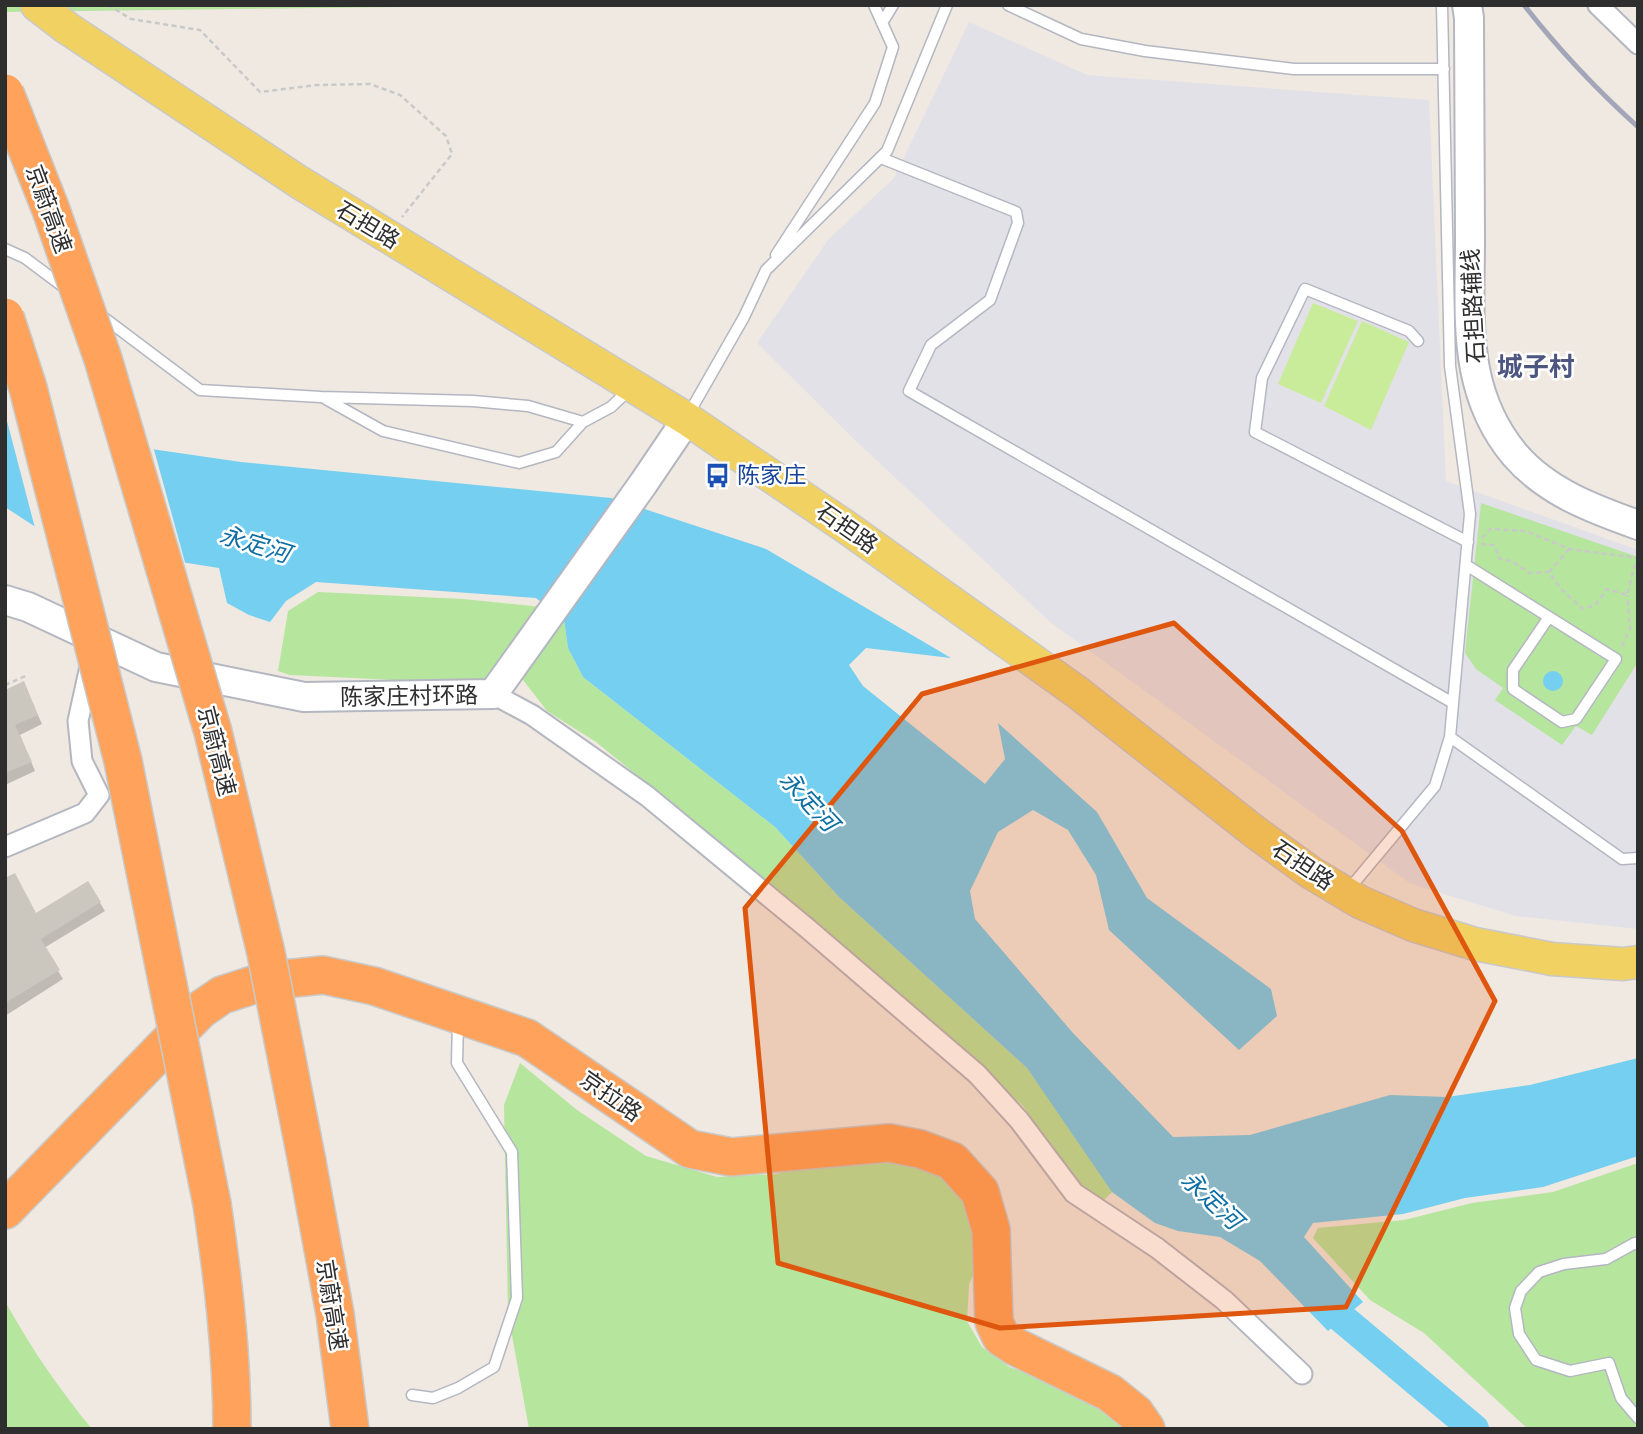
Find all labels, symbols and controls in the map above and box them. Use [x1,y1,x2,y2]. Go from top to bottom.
street label: 京蔚高速 [21,161,77,257]
street label: 石担路 [332,196,404,254]
street label: 石担路辅线 [1457,248,1489,364]
district label: 城子村 [1497,352,1575,382]
bus stop icon: 陈家庄 [703,461,731,489]
place label: 陈家庄 [737,462,806,488]
street label: 石担路 [811,498,883,558]
water label: 永定河 [217,521,297,569]
street label: 陈家庄村环路 [340,682,478,710]
street label: 京蔚高速 [193,703,241,799]
water label: 永定河 [775,765,846,839]
street label: 石担路 [1267,835,1339,895]
street label: 京拉路 [575,1066,647,1126]
water label: 永定河 [1176,1166,1250,1237]
street label: 京蔚高速 [312,1258,352,1352]

